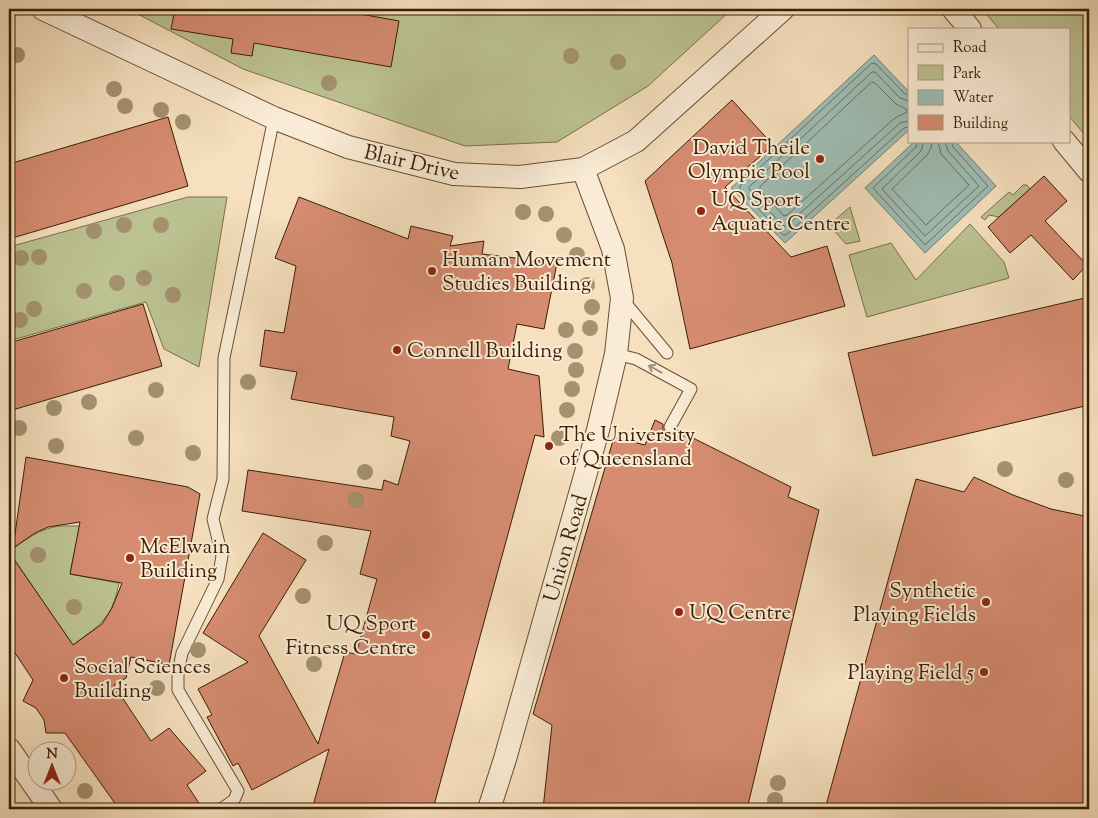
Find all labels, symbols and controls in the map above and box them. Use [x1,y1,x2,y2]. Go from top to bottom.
legend [908,28,1070,142]
text: Road [953,38,987,59]
text: Park [953,64,982,85]
text: Water [953,88,994,109]
text: Building [953,114,1008,135]
place label: David Theile Olympic Pool [688,134,810,188]
street label: Blair Drive [361,138,462,190]
marker: David Theile Olympic Pool [814,153,826,165]
place label: UQ Sport Aquatic Centre [711,186,850,240]
marker: UQ Sport Aquatic Centre [695,205,707,217]
place label: Human Movement Studies Building [442,246,611,300]
marker: Human Movement Studies Building [426,265,438,277]
place label: Connell Building [407,337,563,367]
marker: Connell Building [391,344,403,356]
one-way arrow [648,363,662,373]
place label: The University of Queensland [559,421,696,475]
marker: The University of Queensland [543,440,555,452]
street label: Union Road [537,491,597,606]
place label: McElwain Building [140,533,231,587]
marker: McElwain Building [124,552,136,564]
place label: Synthetic Playing Fields [853,577,976,631]
marker: Synthetic Playing Fields [980,596,992,608]
place label: UQ Centre [689,599,791,629]
marker: UQ Centre [673,606,685,618]
place label: UQ Sport Fitness Centre [286,610,416,664]
marker: UQ Sport Fitness Centre [420,629,432,641]
place label: Social Sciences Building [74,653,211,707]
place label: Playing Field 5 [848,659,974,689]
marker: Playing Field 5 [978,666,990,678]
marker: Social Sciences Building [58,672,70,684]
north arrow [28,740,78,790]
text: N [46,745,58,765]

